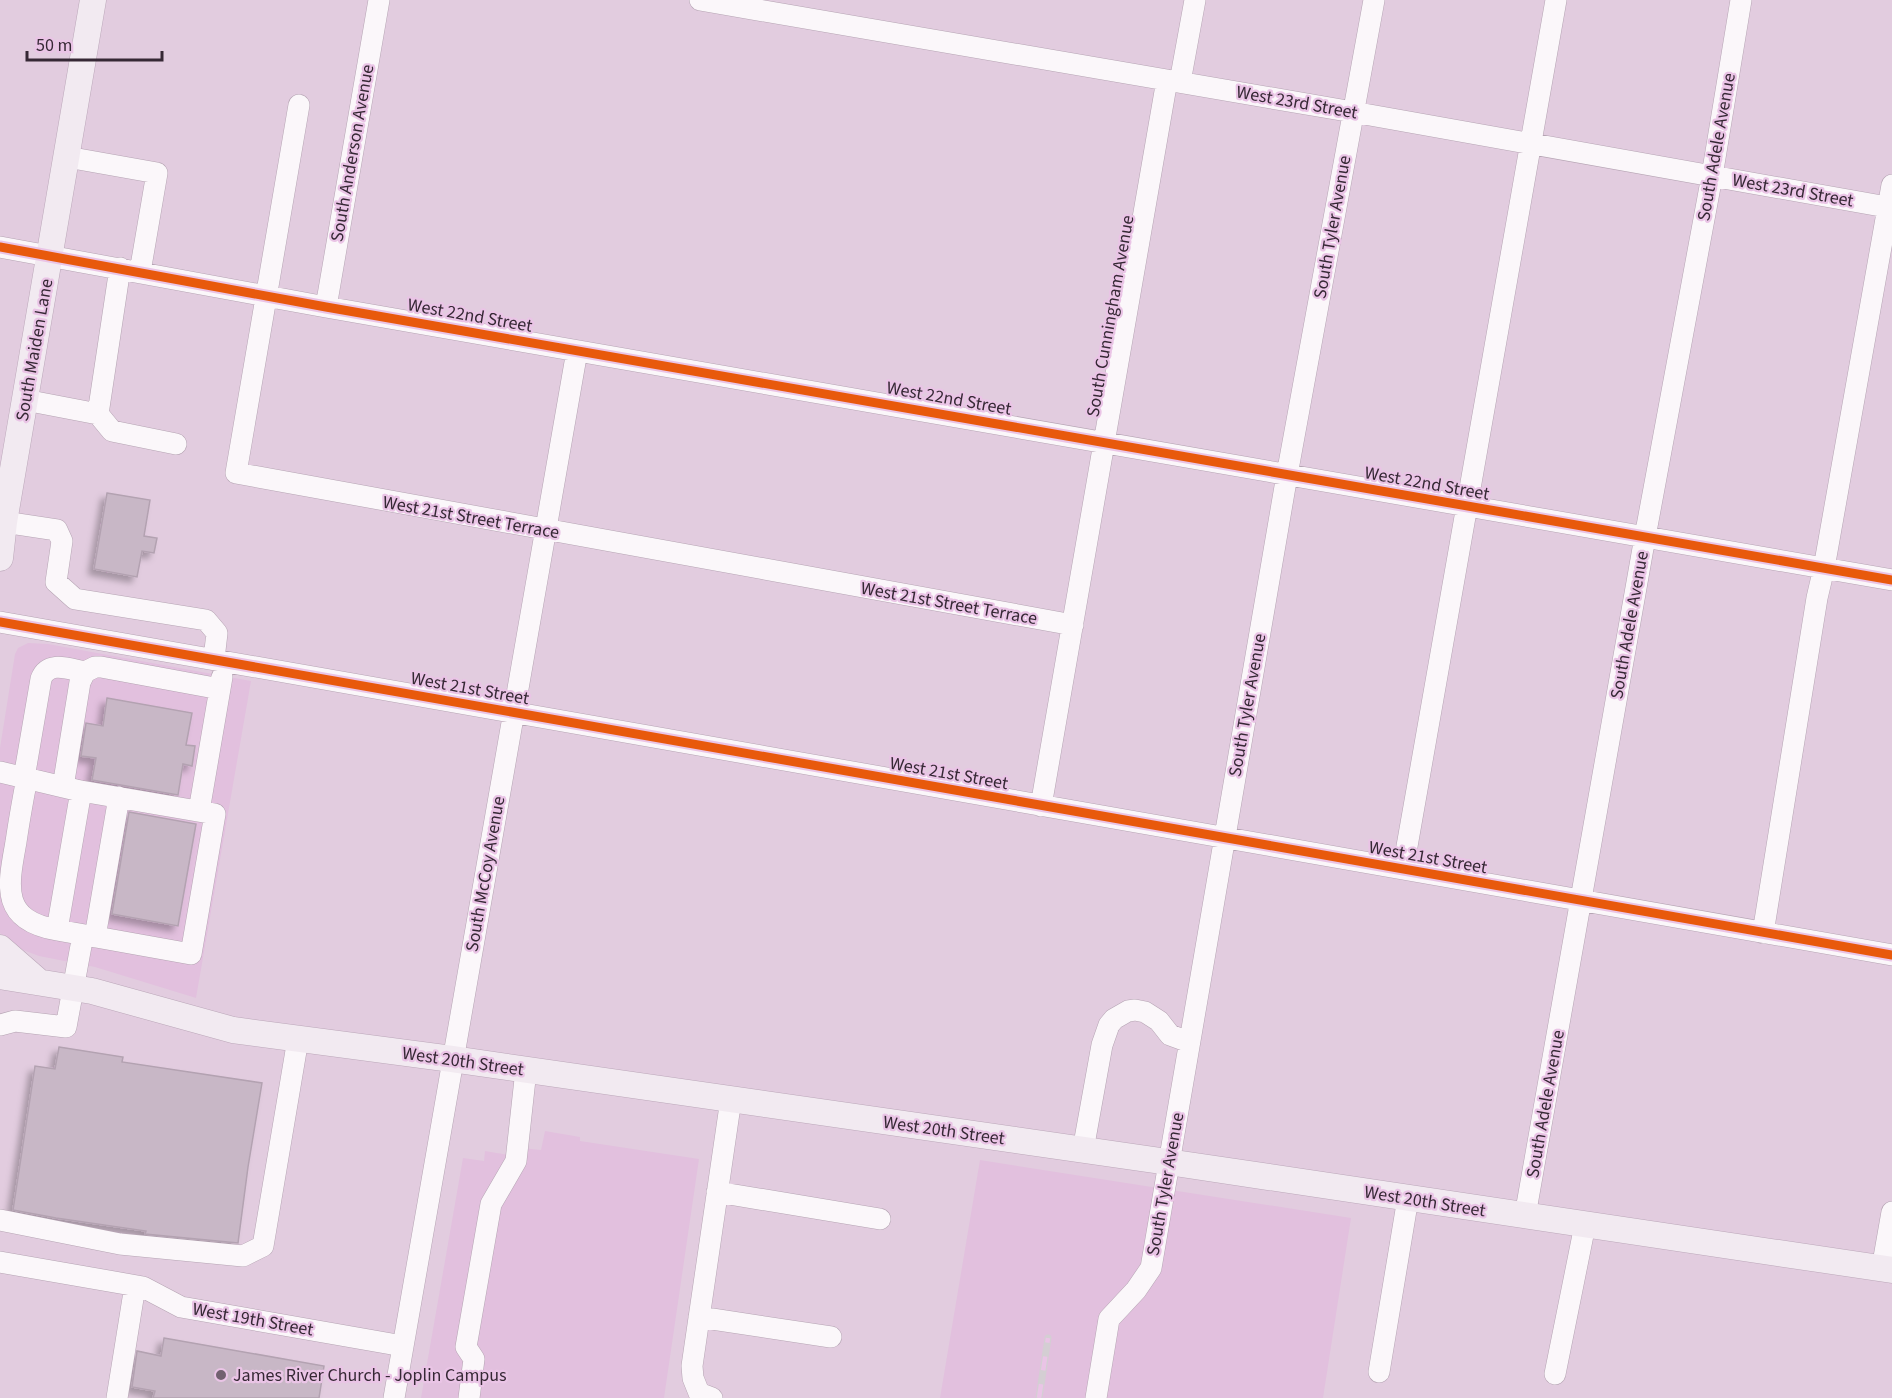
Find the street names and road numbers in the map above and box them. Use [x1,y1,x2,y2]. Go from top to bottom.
street label: South Anderson Avenue [325,62,380,244]
street label: South Adele Avenue [1691,71,1742,223]
street label: West 23rd Street [1234,80,1359,125]
street label: South Tyler Avenue [1308,153,1357,301]
street label: West 23rd Street [1730,168,1855,213]
street label: South Cunningham Avenue [1080,213,1141,419]
street label: South Maiden Lane [10,277,59,423]
street label: West 22nd Street [406,292,534,339]
street label: West 22nd Street [885,375,1013,422]
street label: West 22nd Street [1363,460,1491,507]
street label: West 21st Street Terrace [381,490,561,545]
street label: South Adele Avenue [1604,549,1655,701]
street label: West 21st Street Terrace [859,576,1039,631]
street label: South Tyler Avenue [1223,631,1272,779]
street label: West 21st Street [409,666,531,711]
street label: West 21st Street [888,751,1010,796]
street label: South McCoy Avenue [460,794,511,954]
street label: West 21st Street [1367,835,1489,880]
street label: South Adele Avenue [1520,1028,1571,1180]
street label: West 20th Street [401,1041,525,1082]
street label: West 20th Street [882,1110,1006,1151]
street label: South Tyler Avenue [1141,1110,1190,1258]
street label: West 20th Street [1363,1180,1487,1223]
street label: West 19th Street [190,1297,315,1342]

